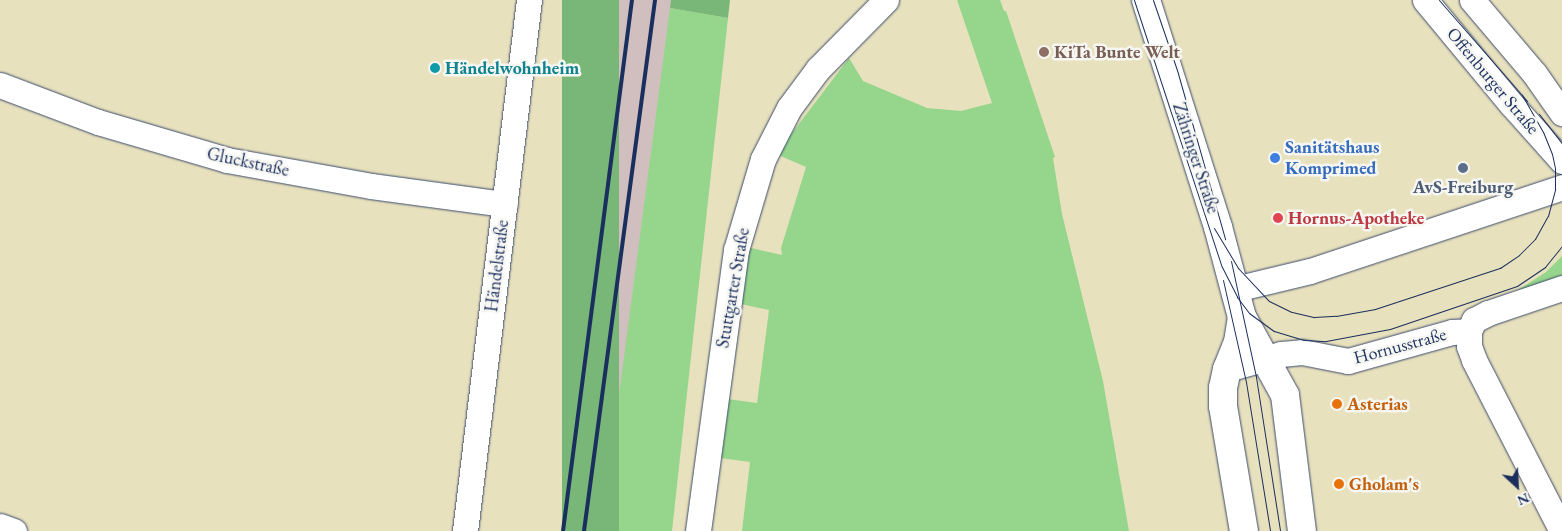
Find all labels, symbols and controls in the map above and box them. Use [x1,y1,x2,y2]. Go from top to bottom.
street label: Offenburger Straße [1442,23,1544,139]
place label: KiTa Bunte Welt [1054,41,1180,63]
marker: KiTa Bunte Welt [1038,46,1050,58]
place label: Händelwohnheim [445,57,579,79]
marker: Händelwohnheim [429,62,441,74]
street label: Zähringer Straße [1168,100,1224,216]
place label: Sanitätshaus Komprimed [1285,137,1379,180]
street label: Gluckstraße [205,143,291,181]
marker: Sanitätshaus Komprimed [1269,152,1281,164]
marker: AvS-Freiburg [1457,162,1469,174]
place label: AvS-Freiburg [1413,176,1513,198]
place label: Hornus-Apotheke [1288,207,1424,229]
marker: Hornus-Apotheke [1272,212,1284,224]
street label: Händelstraße [481,219,513,313]
street label: Stuttgarter Straße [712,226,754,350]
street label: Hornusstraße [1351,323,1449,369]
place label: Asterias [1347,393,1408,415]
marker: Asterias [1331,398,1343,410]
north arrow [1492,461,1542,511]
place label: Gholam's [1349,473,1419,495]
marker: Gholam's [1333,478,1345,490]
text: N [1514,489,1532,510]

